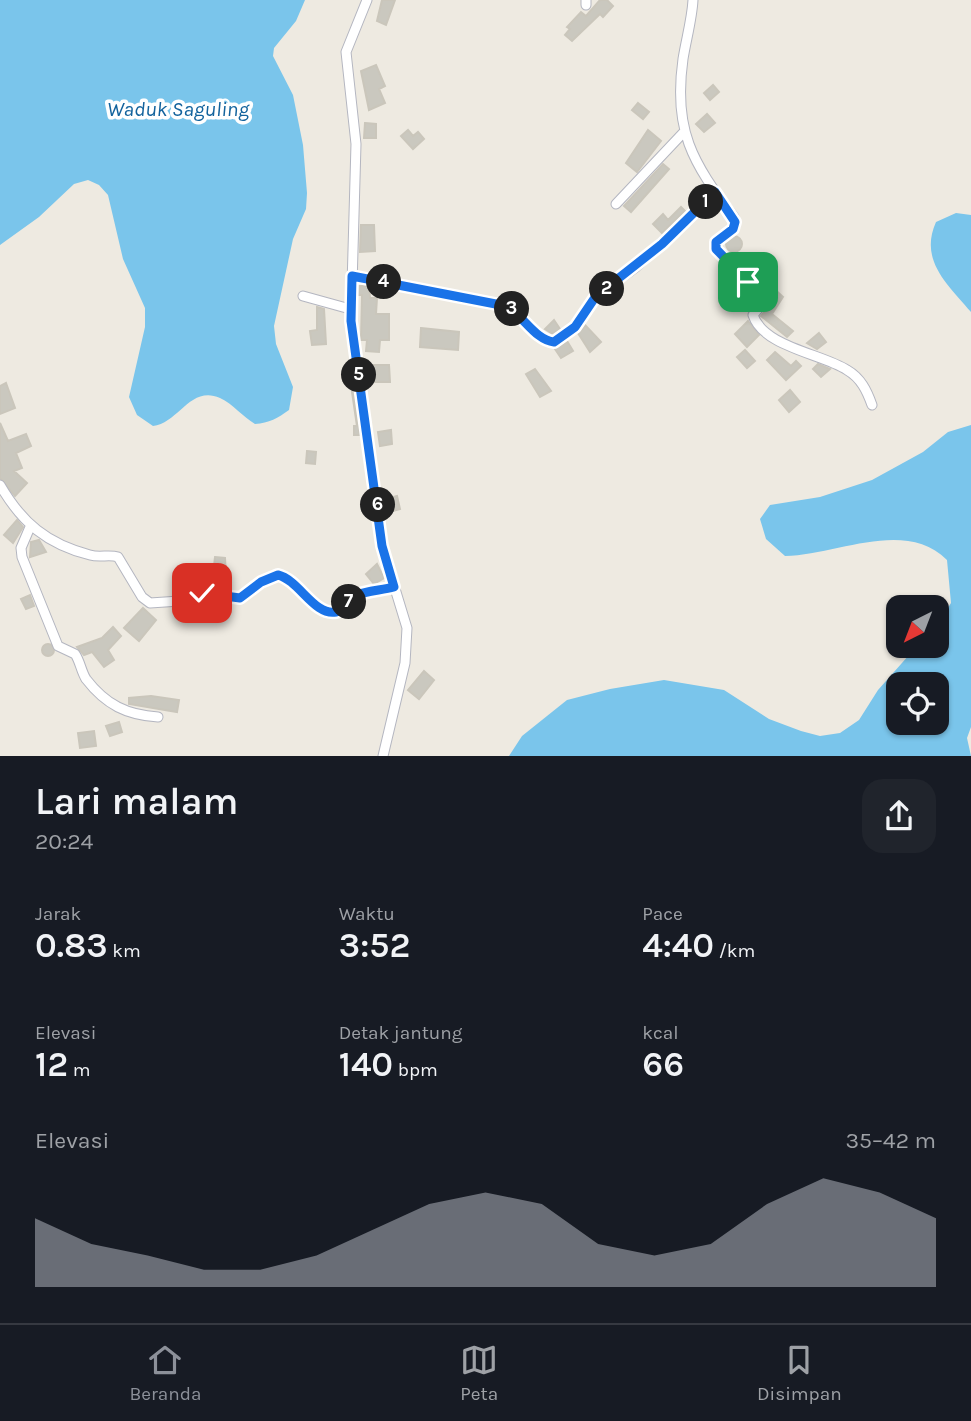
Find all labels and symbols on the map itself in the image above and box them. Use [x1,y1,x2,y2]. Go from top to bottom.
water label: Waduk Saguling [107,97,250,121]
pin: 1 [688,184,724,220]
pin [718,252,778,312]
pin: 4 [366,264,402,300]
pin: 2 [590,272,624,306]
pin: 3 [494,292,530,326]
pin: 5 [342,358,376,392]
pin: 6 [360,488,396,522]
pin [172,563,232,623]
pin: 7 [332,584,366,620]
north arrow [886,595,948,658]

